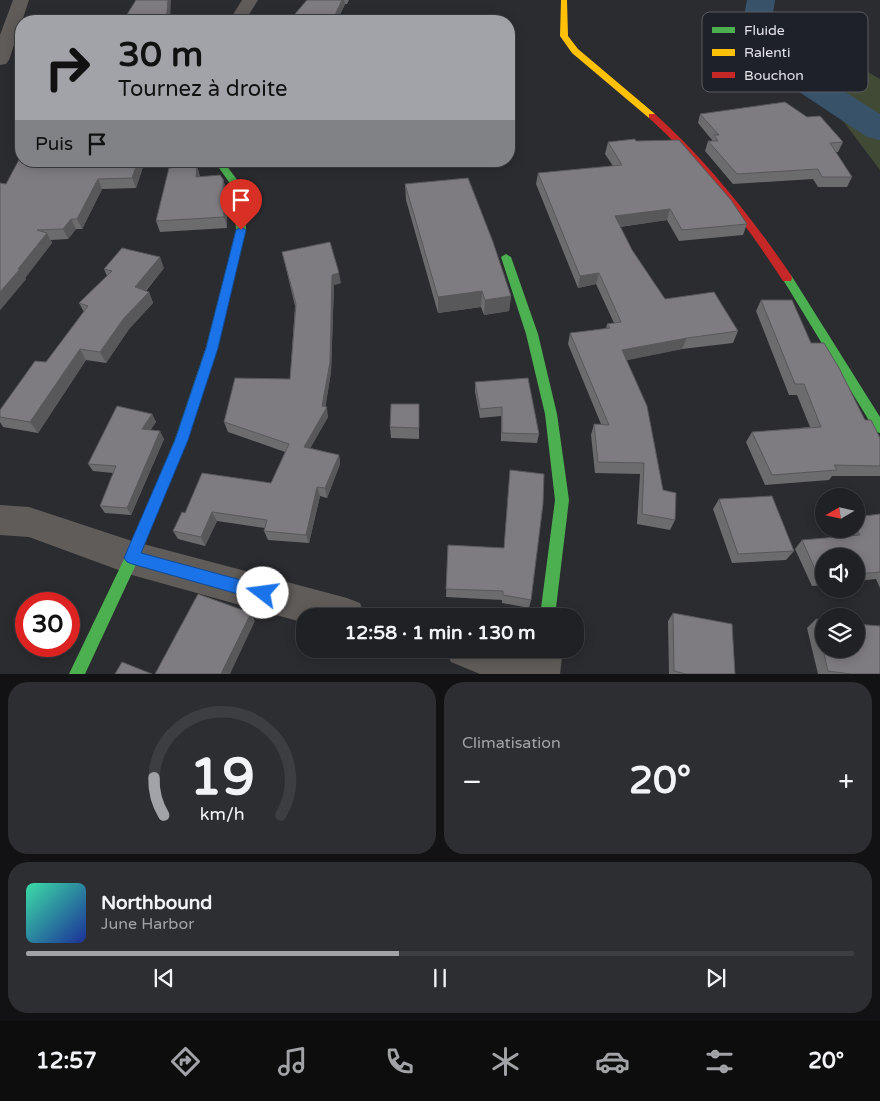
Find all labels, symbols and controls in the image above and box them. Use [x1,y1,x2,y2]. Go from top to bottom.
legend [702,12,868,92]
text: Fluide [744,22,785,39]
text: 30 m [118,34,203,76]
icon: right [35,35,100,100]
text: Ralenti [744,44,790,61]
text: Bouchon [744,67,804,84]
text: Tournez à droite [118,76,287,102]
icon: arrive [83,130,111,158]
text: Puis [35,133,73,155]
pin [220,179,262,230]
icon: arrive [227,186,255,214]
north arrow [815,488,865,538]
map controls [815,488,865,658]
button: sound [815,548,865,598]
position arrow [236,566,288,618]
speed limit sign: 30 [15,592,80,657]
button: layers [815,608,865,658]
text: 12:58 · 1 min · 130 m [344,622,536,644]
text: Climatisation [462,733,561,753]
text: 19 [189,746,255,809]
text: 20° [629,758,691,804]
text: − [462,765,482,799]
text: + [838,765,854,799]
text: km/h [200,804,244,825]
text: Northbound [101,892,212,914]
text: June Harbor [101,914,194,934]
icon: previous [150,964,178,992]
icon: pause [426,964,454,992]
icon: next [702,964,730,992]
icon: directions [168,1044,203,1079]
icon: music [275,1044,310,1079]
icon: phone [382,1044,417,1079]
icon: climate [488,1044,523,1079]
icon: car [595,1044,630,1079]
icon: filters [702,1044,737,1079]
text: 12:57 [36,1048,97,1074]
text: 20° [808,1048,844,1074]

